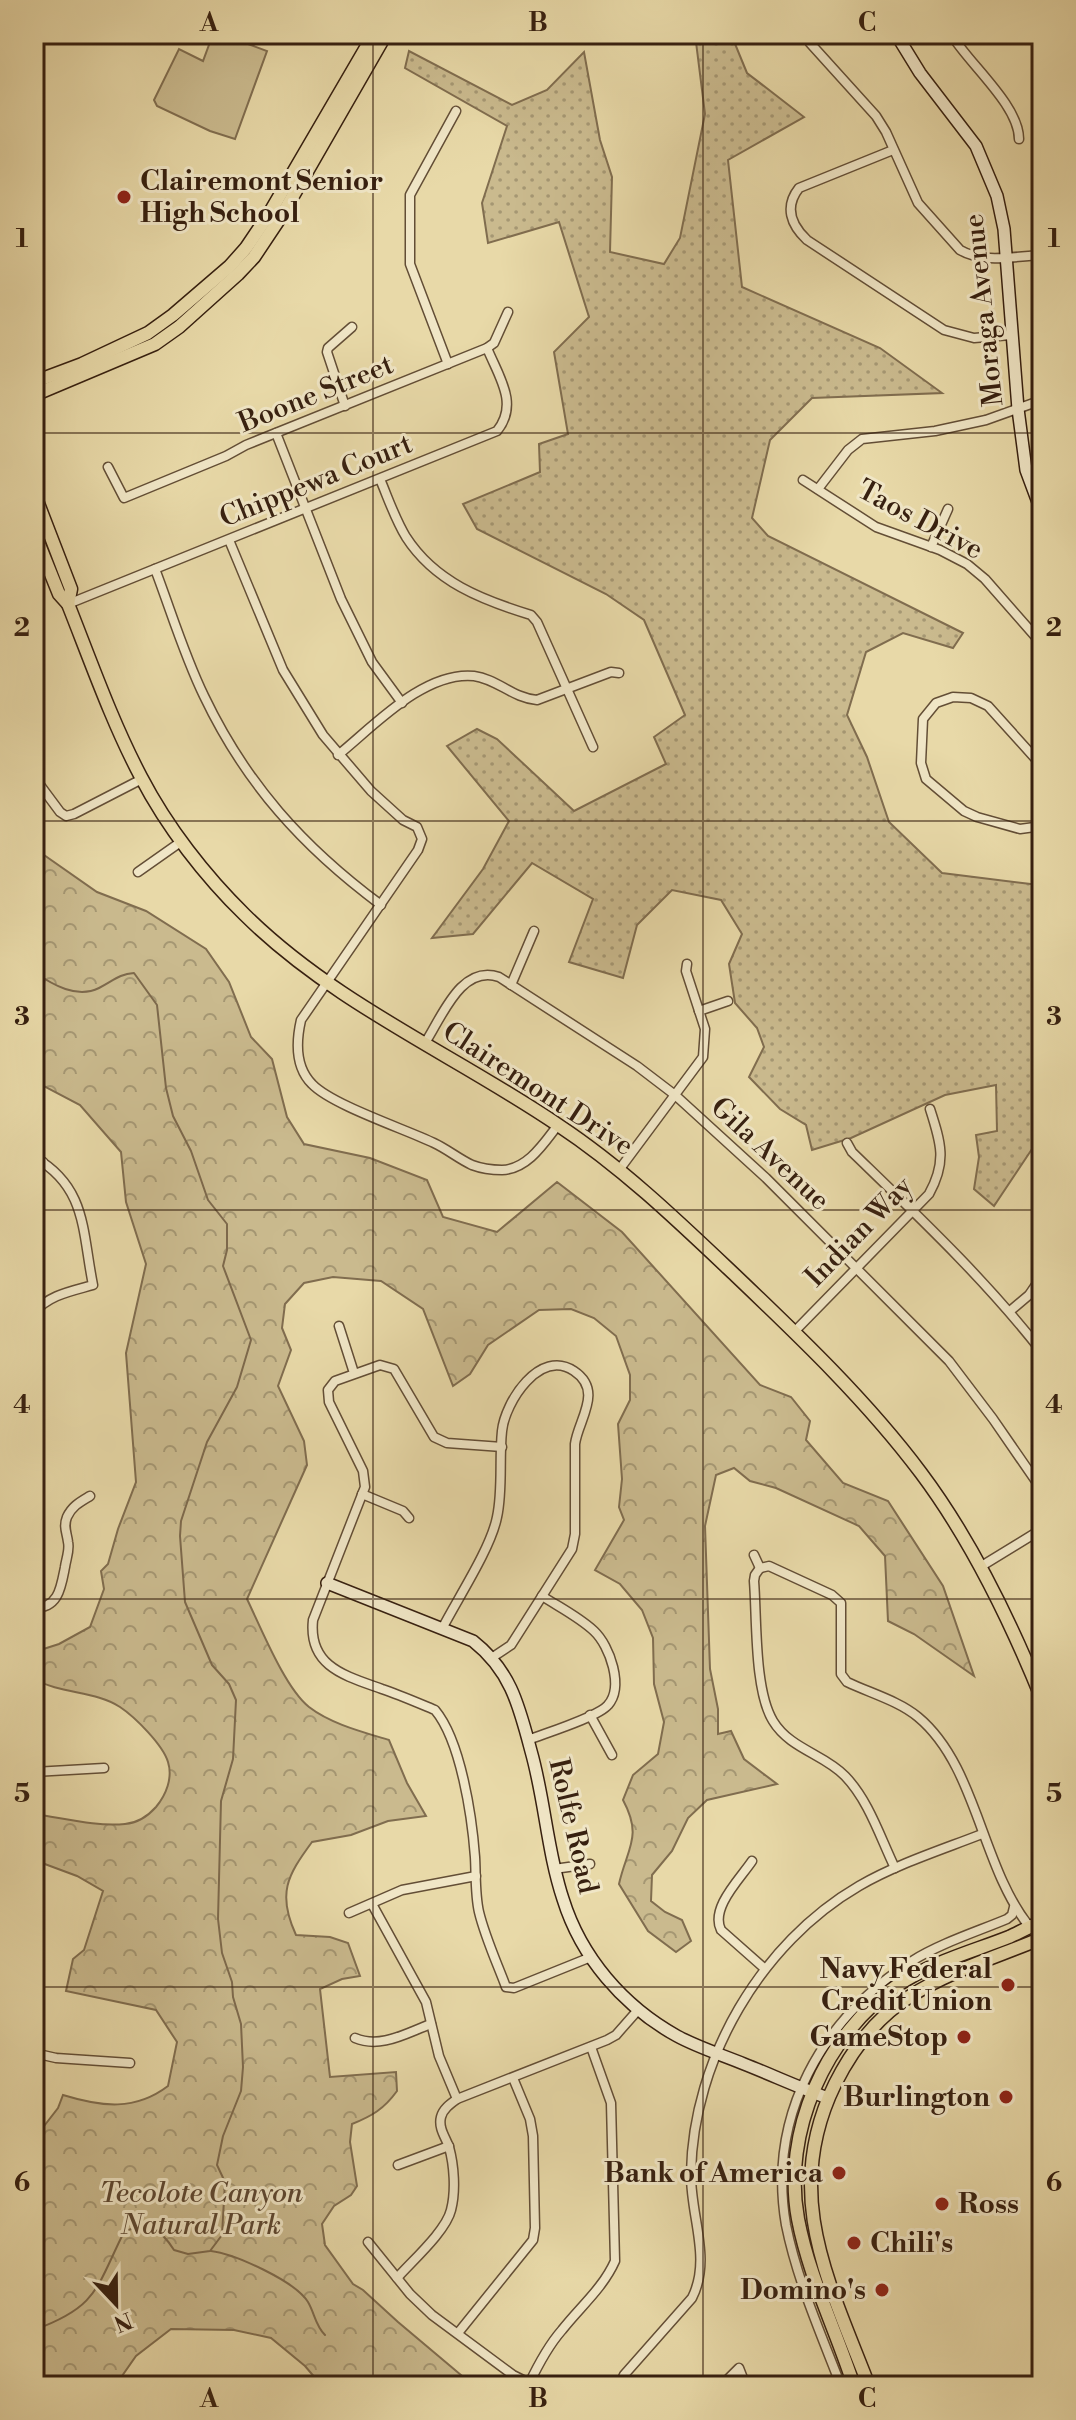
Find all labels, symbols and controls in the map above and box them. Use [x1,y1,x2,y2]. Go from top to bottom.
text: A [199,7,219,39]
text: B [528,7,548,39]
text: C [858,7,876,39]
place label: Clairemont Senior High School [140,164,384,231]
marker: Clairemont Senior High School [115,188,133,206]
street label: Moraga Avenue [956,212,1012,408]
text: 1 [16,223,29,255]
text: 1 [1048,223,1061,255]
street label: Boone Street [233,347,399,441]
street label: Chippewa Court [215,426,418,536]
street label: Taos Drive [851,472,989,568]
text: 2 [14,612,30,644]
text: 2 [1046,612,1062,644]
text: 3 [14,1001,30,1033]
text: 3 [1046,1001,1062,1033]
street label: Clairemont Drive [436,1014,640,1164]
street label: Gila Avenue [703,1090,837,1218]
street label: Indian Way [798,1169,921,1295]
text: 4 [13,1389,31,1421]
text: 4 [1045,1389,1063,1421]
street label: Rolfe Road [540,1755,606,1897]
text: 5 [14,1778,30,1810]
text: 5 [1046,1778,1062,1810]
place label: Navy Federal Credit Union [820,1952,992,2019]
marker: Navy Federal Credit Union [999,1976,1017,1994]
place label: GameStop [810,2020,948,2055]
marker: GameStop [955,2028,973,2046]
place label: Burlington [843,2080,990,2115]
marker: Burlington [997,2088,1015,2106]
place label: Bank of America [604,2156,824,2191]
marker: Bank of America [830,2164,848,2182]
text: 6 [14,2167,30,2199]
text: 6 [1046,2167,1062,2199]
park label: Tecolote Canyon Natural Park [99,2176,303,2243]
place label: Ross [958,2187,1019,2222]
marker: Ross [933,2195,951,2213]
place label: Chili's [870,2226,953,2261]
marker: Chili's [845,2234,863,2252]
north arrow [76,2264,156,2344]
place label: Domino's [740,2273,866,2308]
marker: Domino's [873,2281,891,2299]
text: N [109,2305,136,2337]
text: A [199,2383,219,2415]
text: B [528,2383,548,2415]
text: C [858,2383,876,2415]

